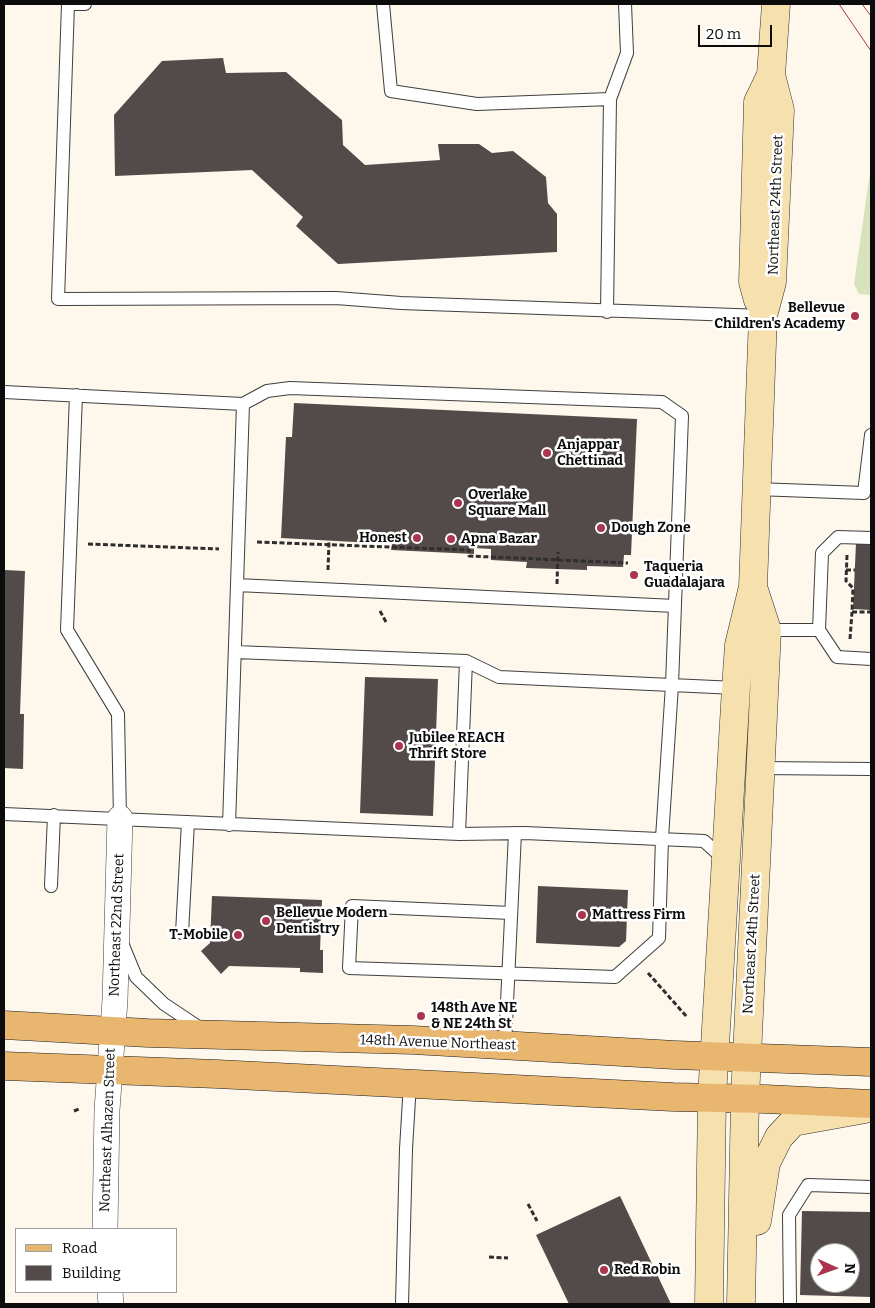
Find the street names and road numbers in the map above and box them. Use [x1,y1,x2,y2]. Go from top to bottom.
street label: Northeast 24th Street [765,135,787,275]
street label: Northeast 22nd Street [106,853,128,997]
street label: Northeast 24th Street [740,873,764,1015]
street label: 148th Avenue Northeast [360,1032,516,1054]
street label: Northeast Alhazen Street [97,1048,119,1212]

